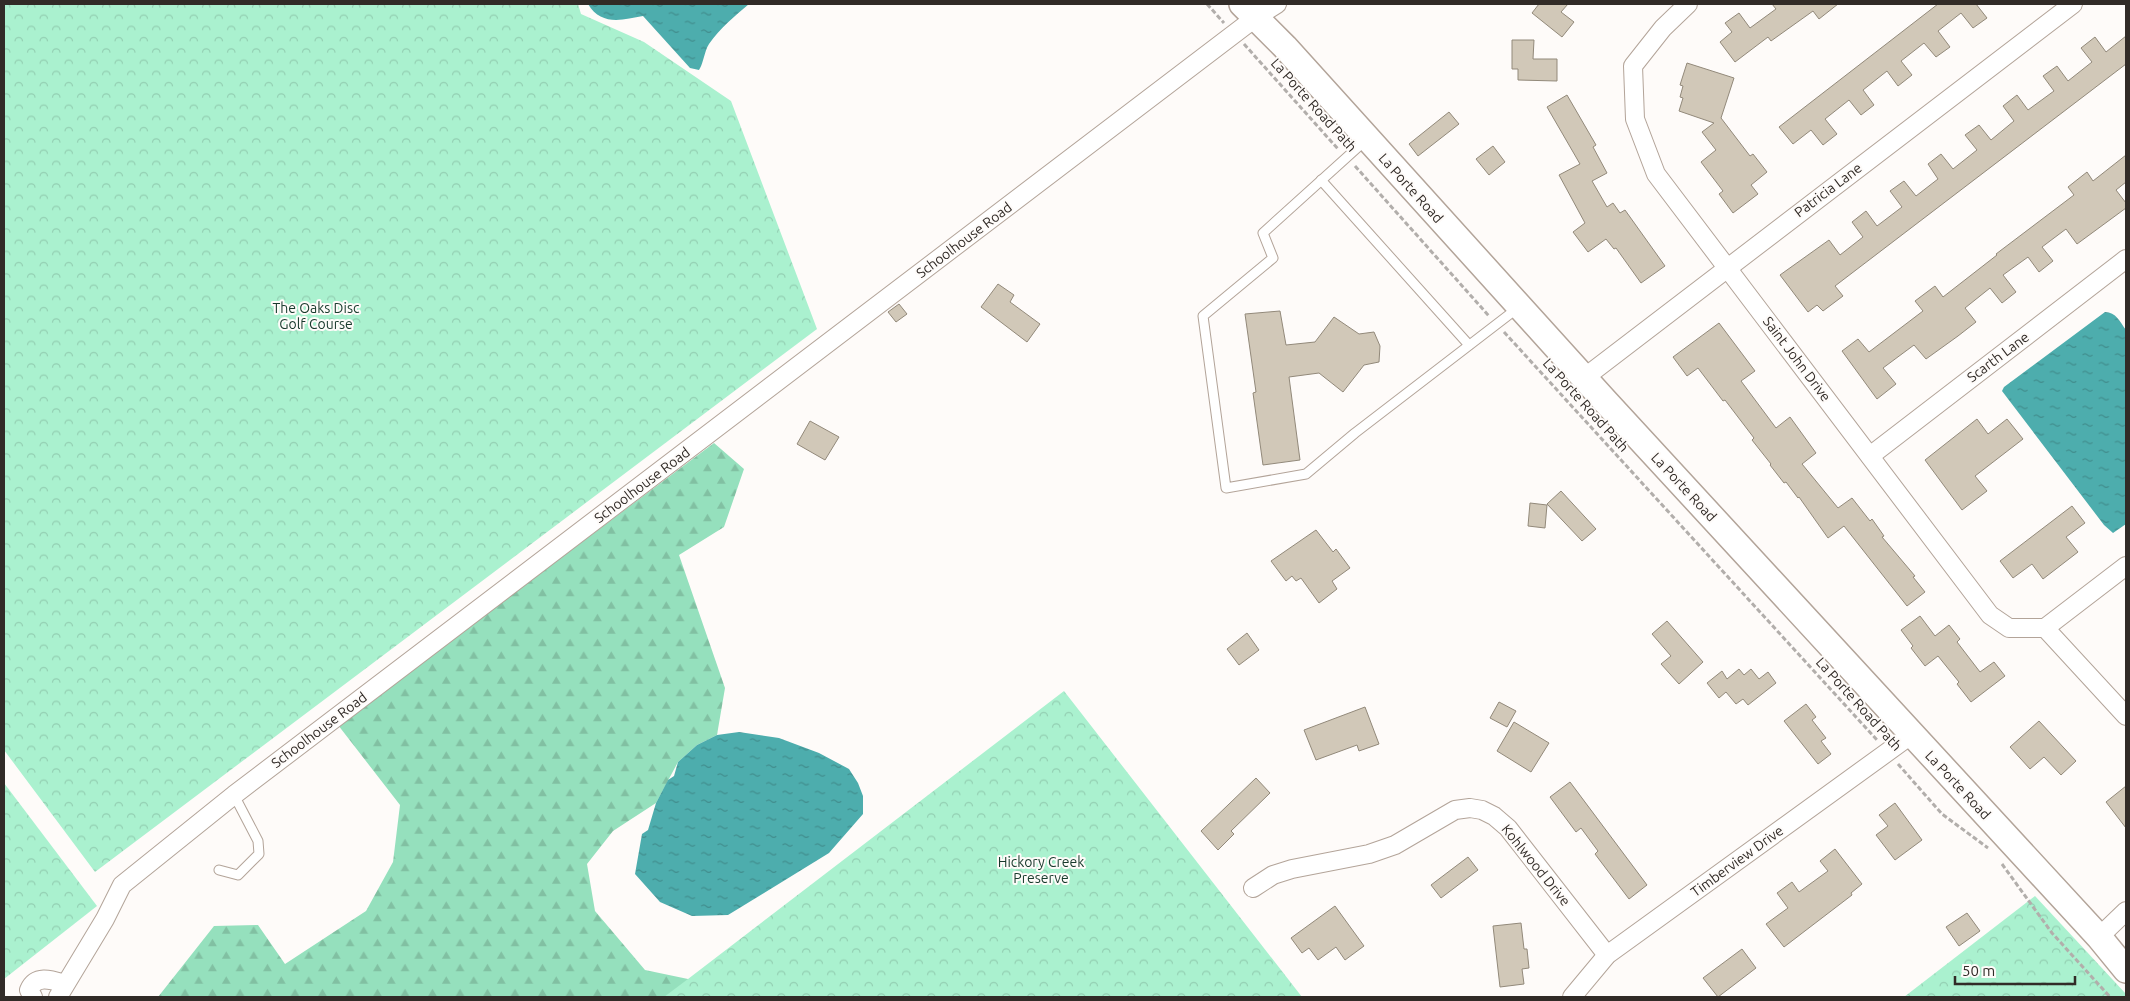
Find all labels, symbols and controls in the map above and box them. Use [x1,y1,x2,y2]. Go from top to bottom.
street label: La Porte Road Path [1268,55,1360,155]
street label: La Porte Road [1376,150,1446,226]
street label: Patricia Lane [1791,160,1865,220]
street label: Schoolhouse Road [913,199,1015,281]
park label: The Oaks Disc Golf Course [273,300,360,332]
street label: Saint John Drive [1760,313,1834,405]
street label: Scarth Lane [1964,329,2032,385]
street label: La Porte Road Path [1540,355,1632,455]
street label: Schoolhouse Road [591,444,693,526]
street label: La Porte Road [1648,449,1720,525]
street label: La Porte Road Path [1813,654,1905,754]
street label: Schoolhouse Road [268,689,370,771]
street label: La Porte Road [1922,747,1994,823]
street label: Kohlwood Drive [1498,821,1574,909]
street label: Timberview Drive [1688,822,1786,900]
park label: Hickory Creek Preserve [998,854,1084,886]
scale bar [1955,954,2075,986]
text: 50 m [1962,962,1995,979]

